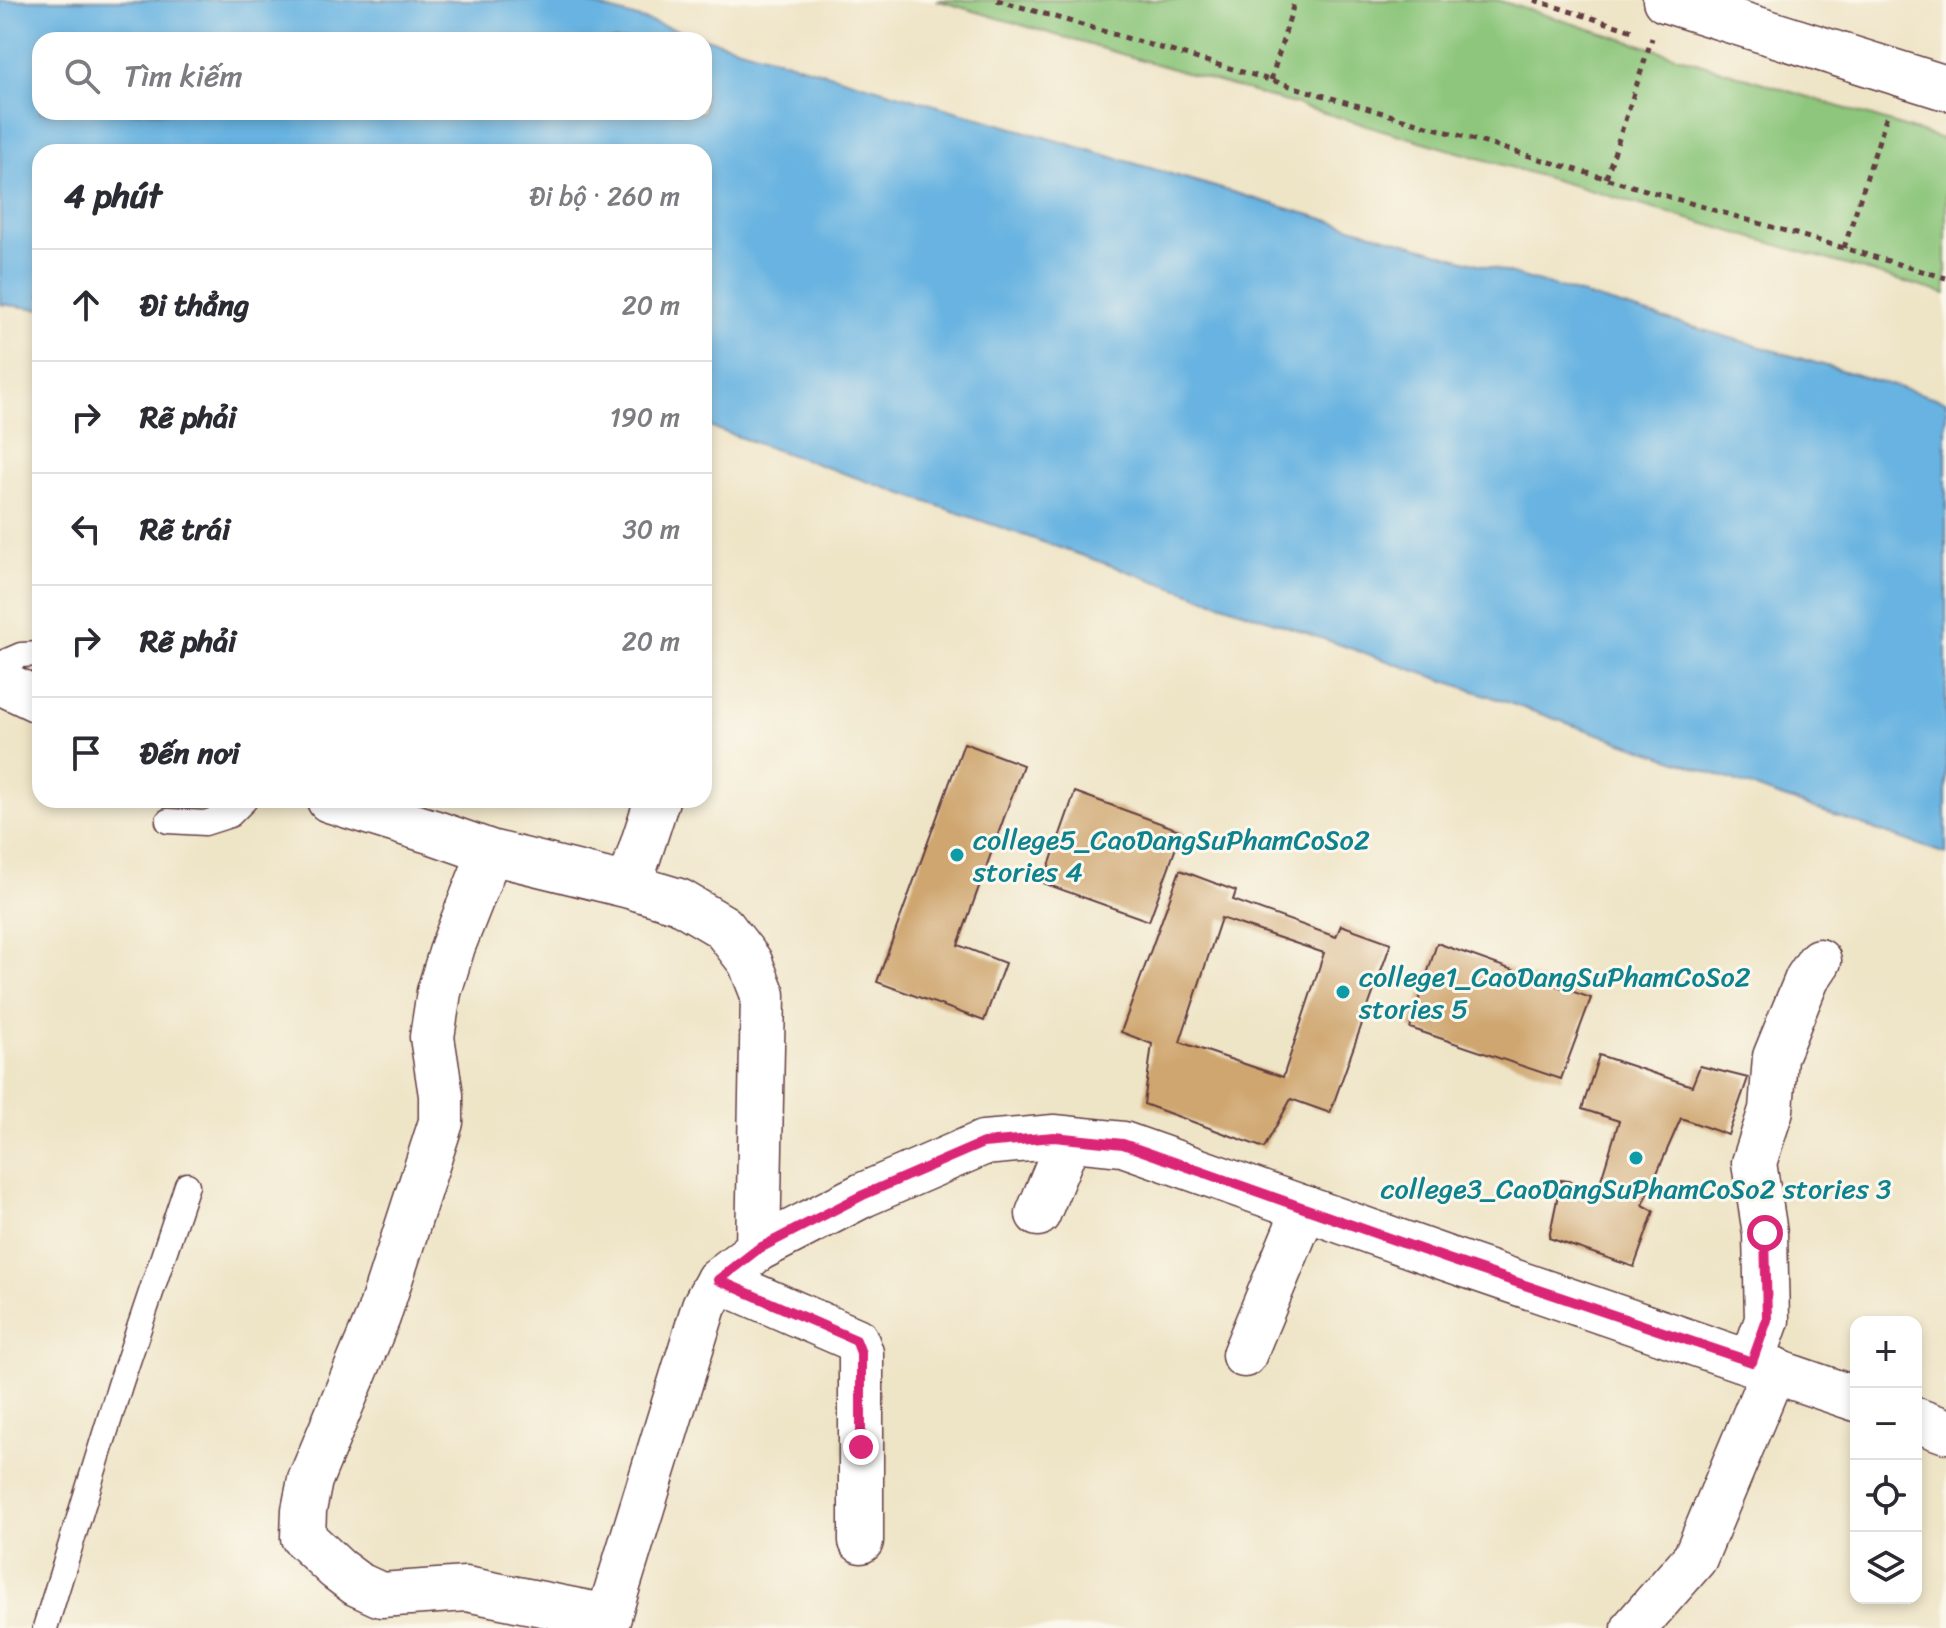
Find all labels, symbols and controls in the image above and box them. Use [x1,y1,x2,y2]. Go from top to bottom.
search box [32,32,712,120]
text: Tìm kiếm [124,49,242,103]
icon: search [60,54,104,98]
text: 4 phút [64,166,162,226]
text: Đi bộ · 260 m [530,173,680,219]
text: Đi thẳng [140,278,249,332]
text: 20 m [622,282,680,328]
icon: ahead [64,283,108,327]
text: Rẽ phải [140,390,236,444]
text: 190 m [610,394,680,440]
icon: right [64,395,108,439]
text: Rẽ trái [140,502,230,556]
text: 30 m [623,506,680,552]
icon: left [64,507,108,551]
text: Rẽ phải [140,614,236,668]
text: 20 m [622,618,680,664]
icon: right [64,619,108,663]
text: Đến nơi [140,726,239,780]
icon: arrive [64,731,108,775]
place label: college5_CaoDangSuPhamCoSo2 stories 4 [972,815,1370,896]
marker: college5_CaoDangSuPhamCoSo2 stories 4 [948,846,966,864]
place label: college1_CaoDangSuPhamCoSo2 stories 5 [1358,952,1751,1033]
marker: college1_CaoDangSuPhamCoSo2 stories 5 [1334,983,1352,1001]
marker: college3_CaoDangSuPhamCoSo2 stories 3 [1627,1149,1645,1167]
place label: college3_CaoDangSuPhamCoSo2 stories 3 [1381,1164,1891,1213]
route start [1747,1215,1783,1251]
map controls [1850,1316,1922,1604]
button: + [1850,1316,1922,1388]
button: − [1850,1388,1922,1460]
route end [843,1429,879,1465]
button: locate [1850,1460,1922,1532]
button: layers [1850,1532,1922,1604]

